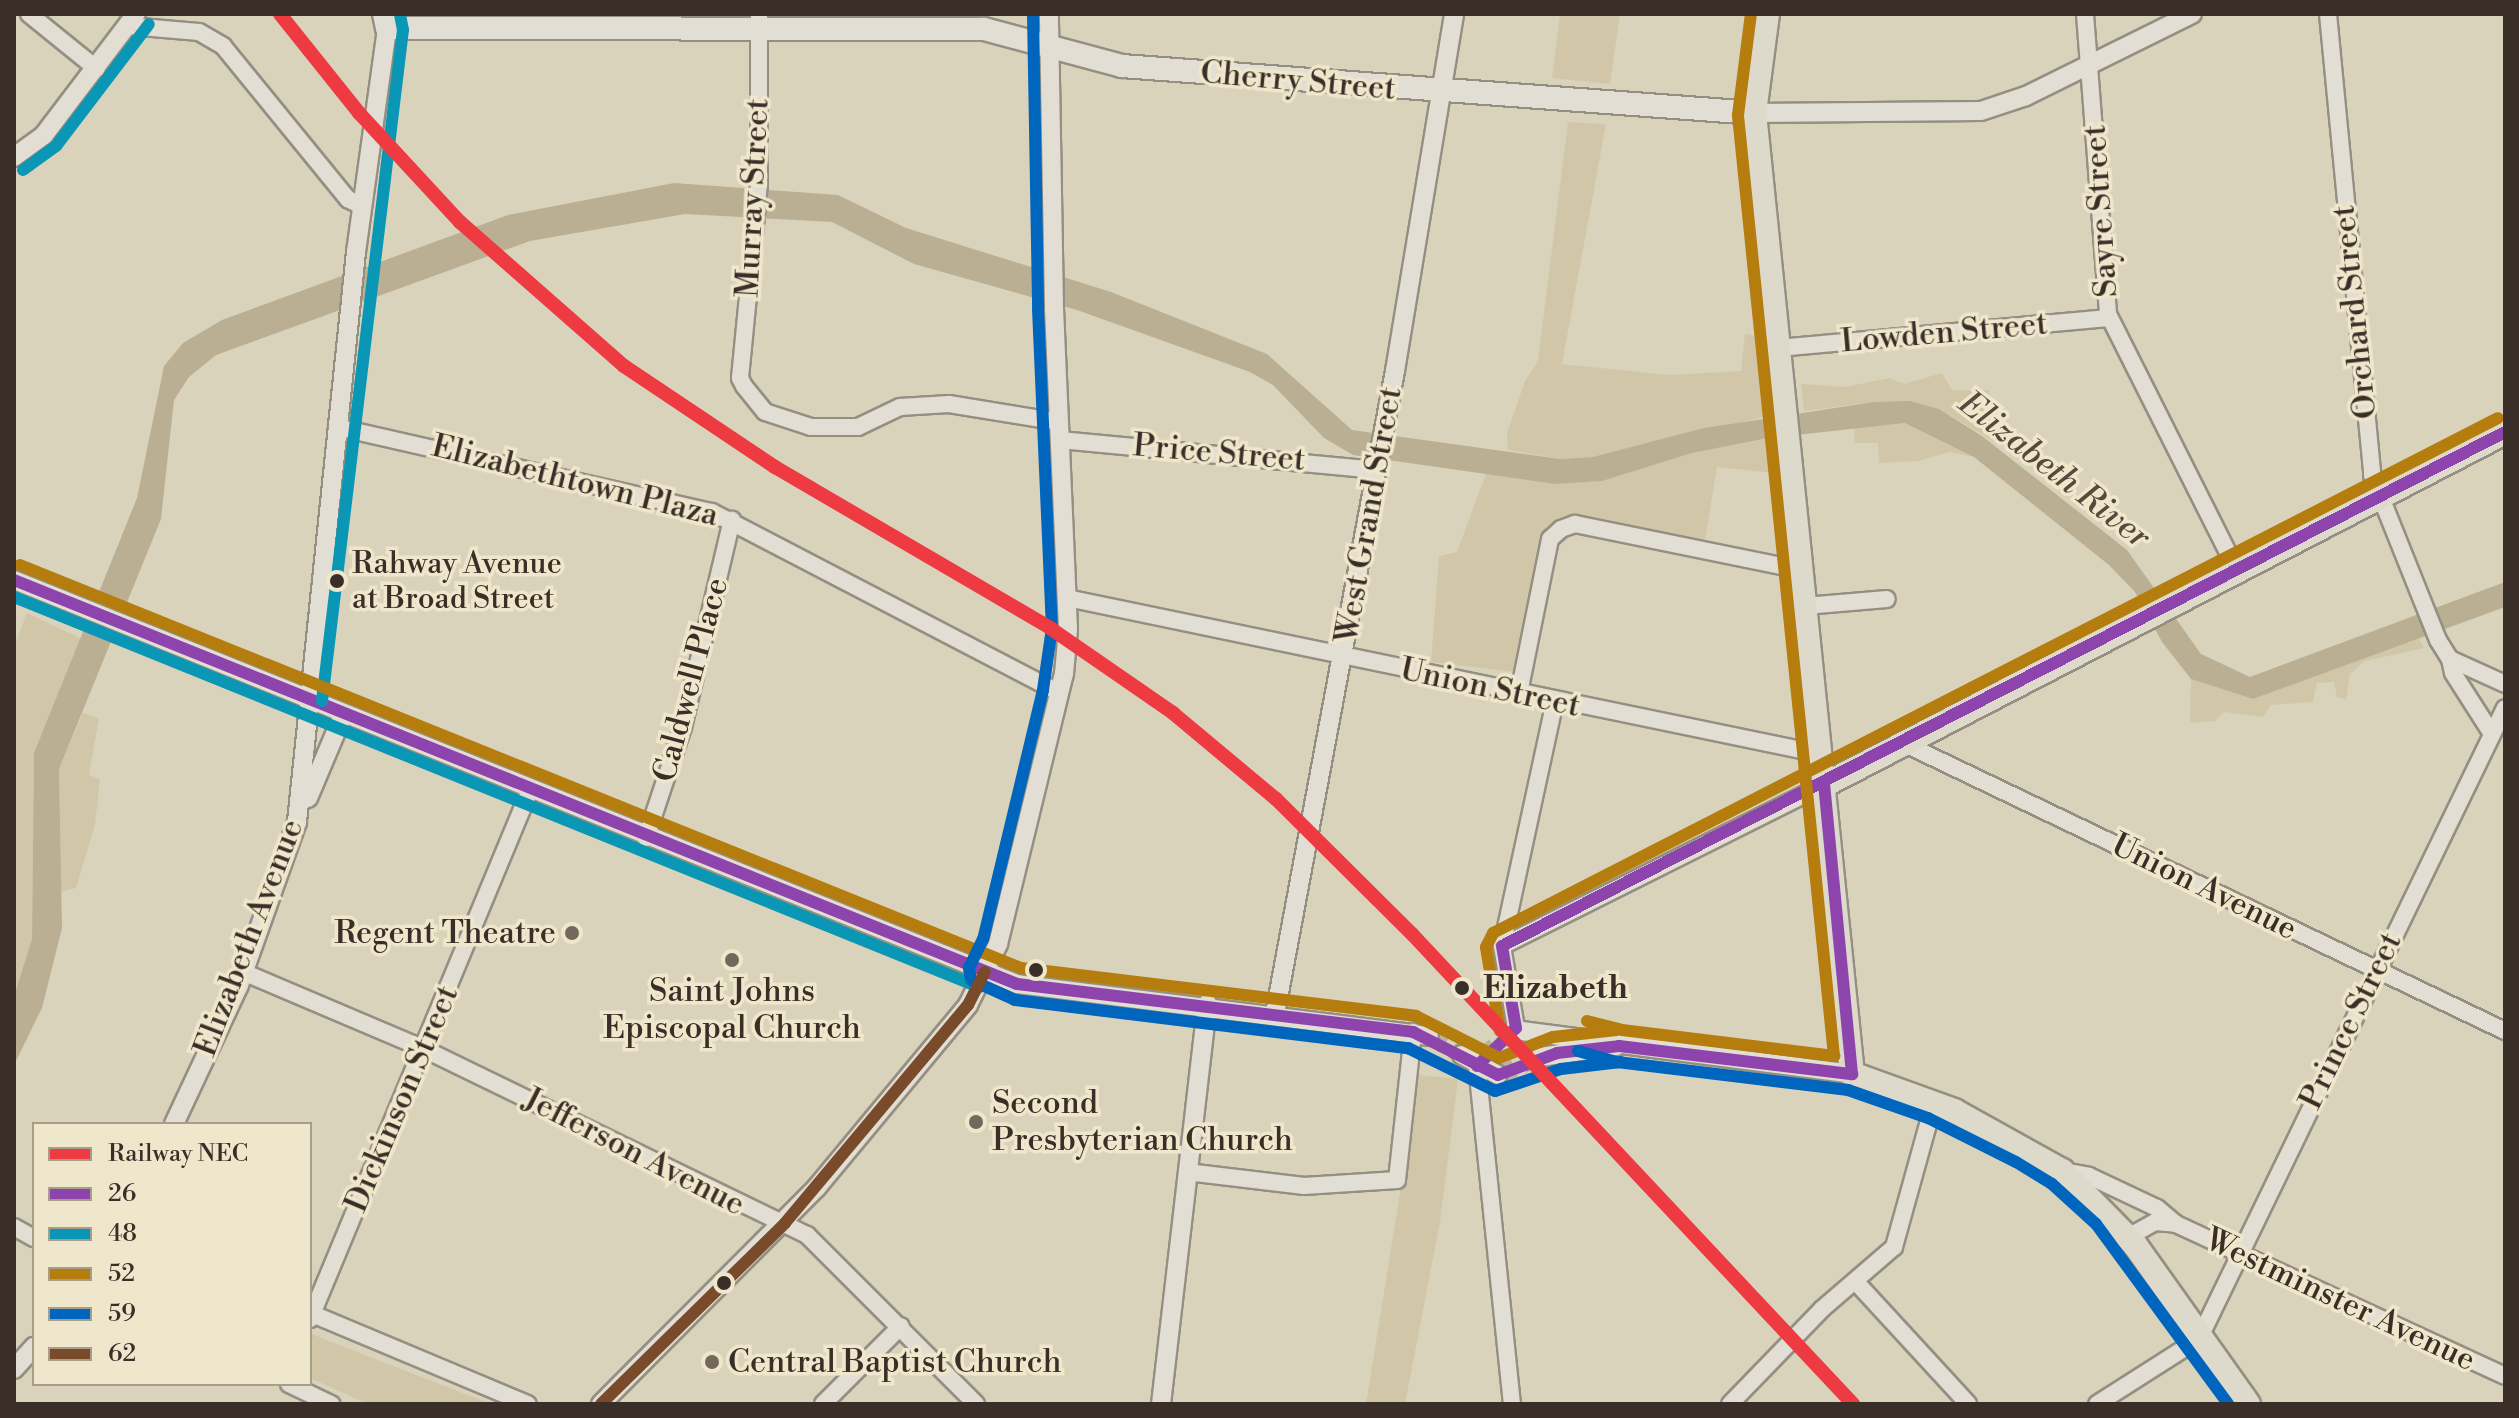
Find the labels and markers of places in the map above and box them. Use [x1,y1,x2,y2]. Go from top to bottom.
place label: Rahway Avenue at Broad Street [352,546,562,616]
marker: Rahway Avenue at Broad Street [329,573,345,589]
place label: Regent Theatre [334,914,556,952]
marker: Regent Theatre [563,924,581,942]
marker: Saint Johns Episcopal Church [723,951,741,969]
unlabelled marker [1028,962,1044,978]
place label: Elizabeth [1483,969,1628,1007]
place label: Saint Johns Episcopal Church [603,973,861,1048]
marker: Elizabeth [1448,974,1476,1002]
place label: Second Presbyterian Church [992,1085,1293,1160]
marker: Second Presbyterian Church [967,1113,985,1131]
unlabelled marker [716,1275,732,1291]
place label: Central Baptist Church [728,1343,1061,1381]
marker: Central Baptist Church [703,1353,721,1371]

